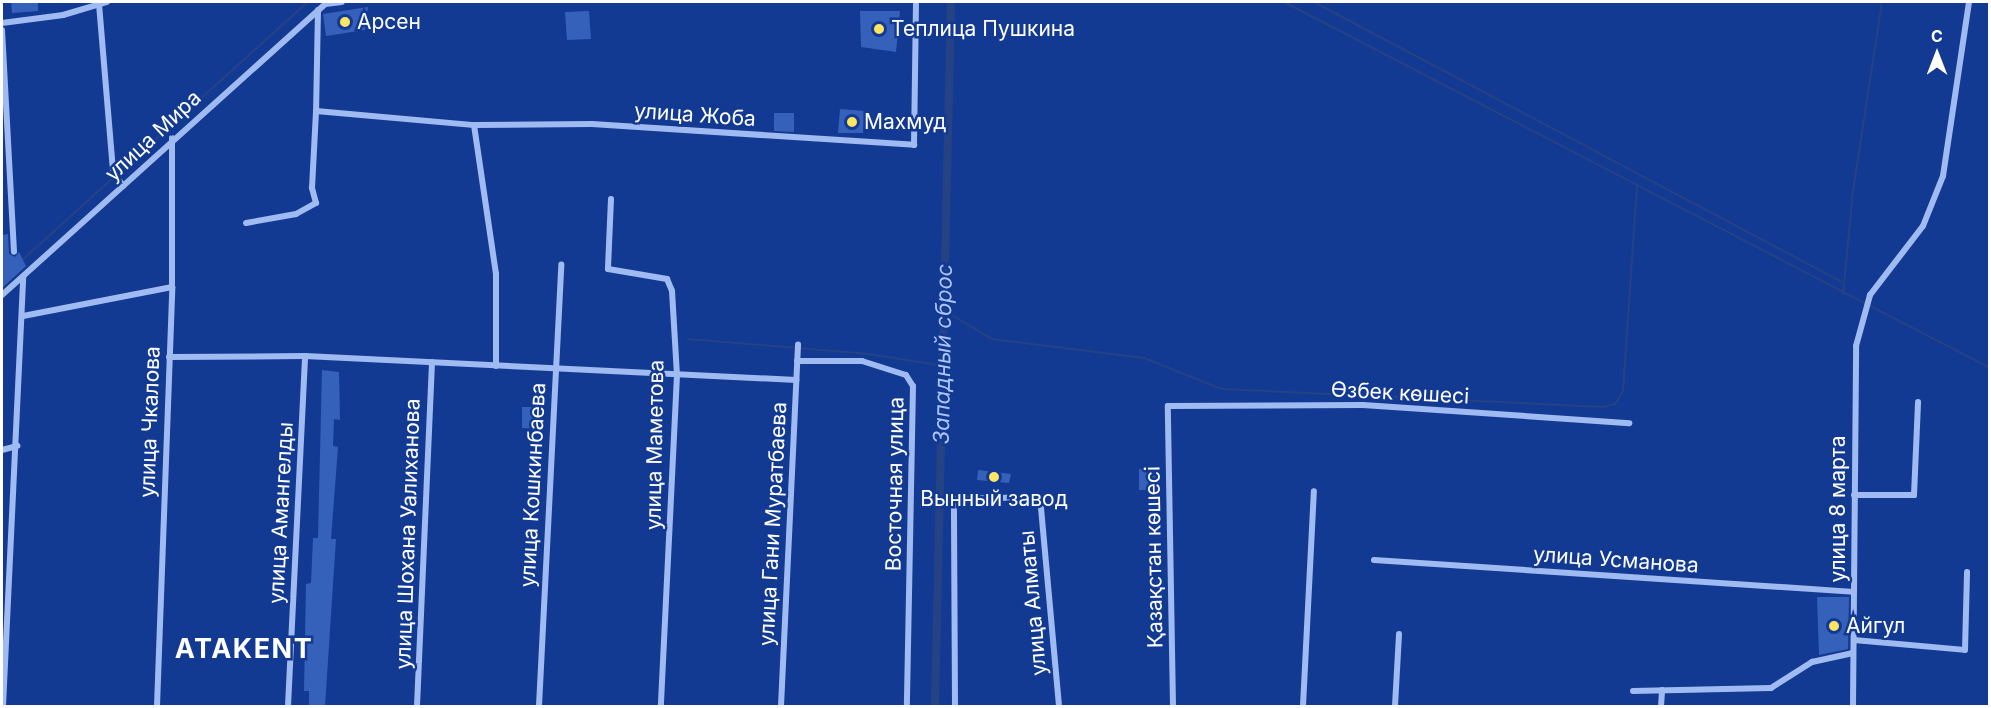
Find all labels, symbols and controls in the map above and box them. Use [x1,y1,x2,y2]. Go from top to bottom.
place label: Арсен [357,9,421,35]
marker: Арсен [338,15,352,29]
place label: Теплица Пушкина [891,16,1075,42]
marker: Теплица Пушкина [872,22,886,36]
north arrow [1907,24,1967,84]
text: С [1931,26,1943,46]
street label: улица Мира [100,85,206,187]
street label: улица Жоба [633,98,757,132]
place label: Махмуд [864,109,946,135]
marker: Махмуд [845,115,859,129]
water label: Западный сброс [928,263,958,445]
street label: улица Чкалова [135,346,165,498]
street label: улица Маметова [641,360,669,530]
street label: Өзбек көшесі [1330,377,1470,409]
street label: улица Кошкинбаева [515,382,551,588]
street label: Восточная улица [881,397,909,571]
street label: улица Шохана Уалиханова [391,398,425,670]
street label: улица Гани Муратбаева [754,401,792,647]
street label: улица Амангелды [264,421,298,605]
street label: улица 8 марта [1825,436,1851,582]
street label: Қазақстан көшесі [1140,466,1168,648]
marker: Вынный завод [987,470,1001,484]
place label: Вынный завод [920,486,1068,512]
street label: улица Алматы [1014,529,1052,677]
street label: улица Усманова [1532,542,1700,578]
place label: Айгул [1846,613,1905,639]
marker: Айгул [1827,619,1841,633]
district label: ATAKENT [175,633,313,665]

